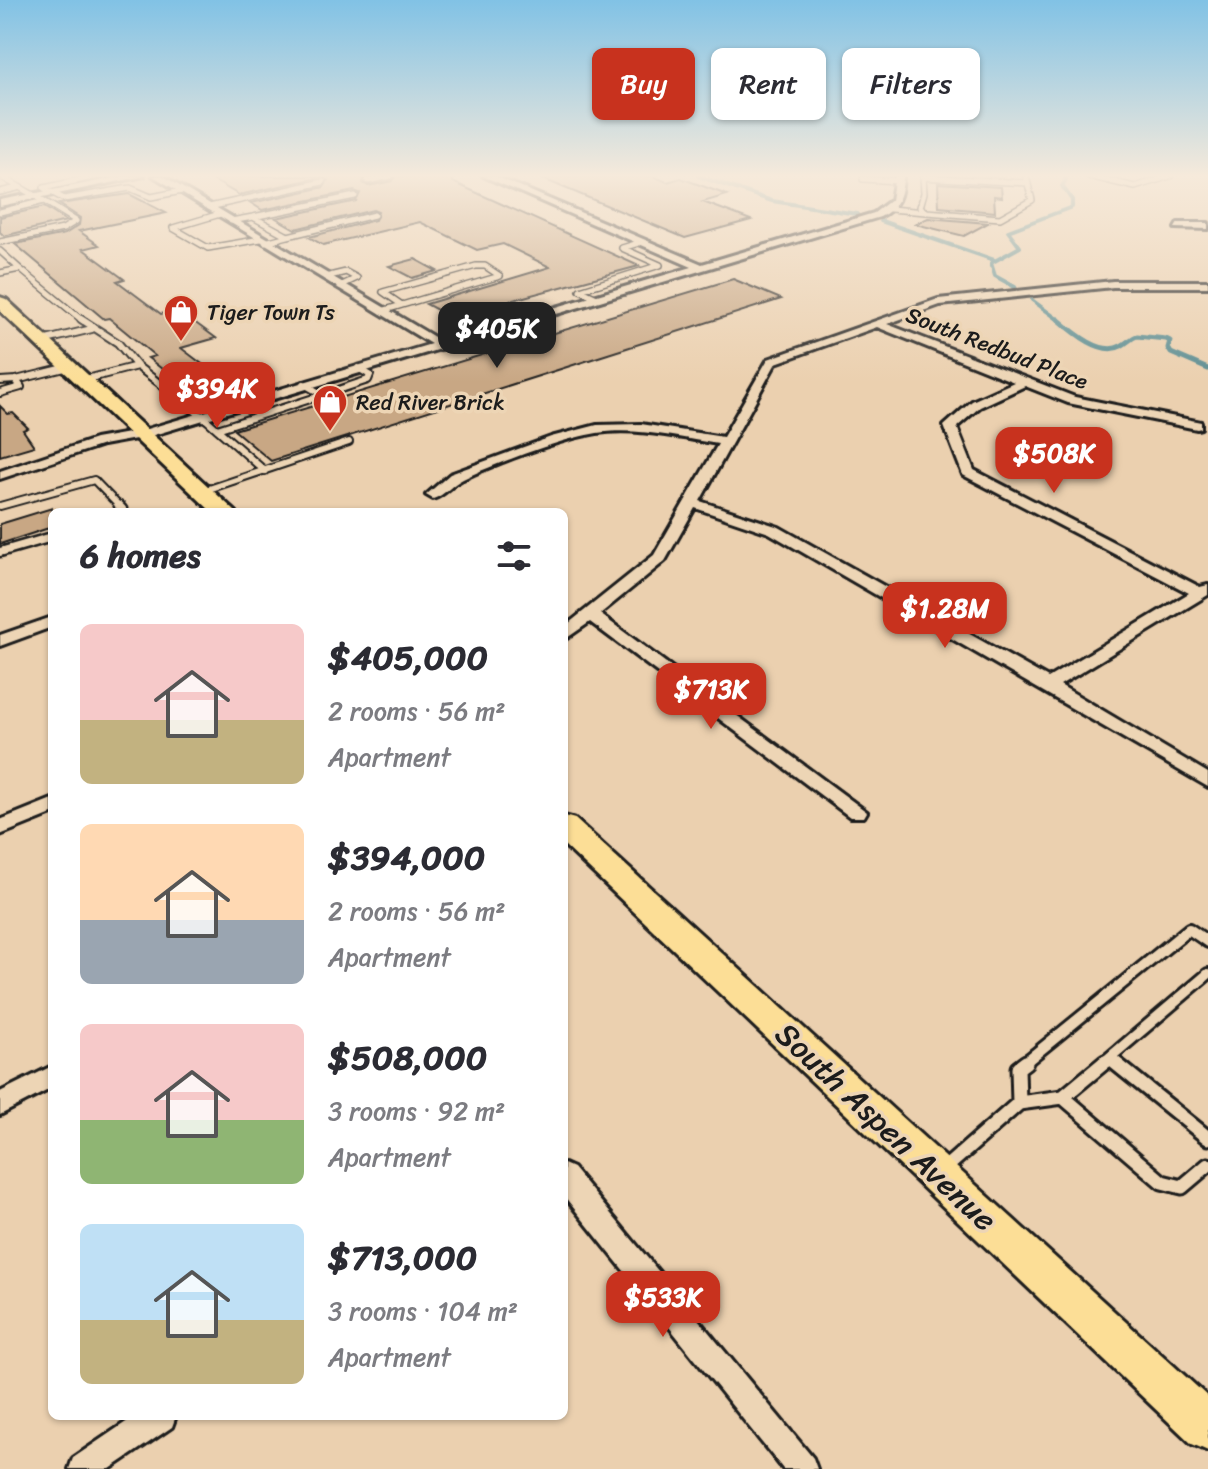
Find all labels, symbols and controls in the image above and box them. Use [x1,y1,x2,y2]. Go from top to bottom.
chip: Buy [592,48,695,120]
chip: Rent [711,48,826,120]
chip: Filters [842,48,980,120]
shop icon: Tiger Town Ts [162,293,200,343]
place label: Tiger Town Ts [207,293,336,332]
street label: South Redbud Place [900,295,1094,401]
pin: $405K [441,302,553,370]
text: $405K [456,305,538,351]
pin: $394K [161,362,273,430]
text: $394K [177,365,257,411]
shop icon: Red River Brick [311,383,349,433]
place label: Red River Brick [356,383,505,422]
pin: $508K [998,427,1110,495]
text: $508K [1013,430,1095,476]
text: 6 homes [80,526,201,586]
icon: filters [492,534,536,578]
pin: $1.28M [880,582,1010,650]
text: $1.28M [901,585,989,631]
text: $405,000 [328,628,488,688]
icon: home [144,656,240,752]
pin: $713K [655,663,767,731]
text: $713K [674,666,748,712]
text: 2 rooms · 56 m² [328,688,506,734]
text: Apartment [328,734,451,780]
text: $394,000 [328,828,485,888]
icon: home [144,856,240,952]
text: 2 rooms · 56 m² [328,888,506,934]
text: Apartment [328,934,451,980]
street label: South Aspen Avenue [761,1008,1011,1246]
text: $508,000 [328,1028,487,1088]
icon: home [144,1056,240,1152]
text: 3 rooms · 92 m² [328,1088,505,1134]
text: Apartment [328,1134,451,1180]
text: $713,000 [328,1228,477,1288]
icon: home [144,1256,240,1352]
pin: $533K [607,1271,719,1339]
text: $533K [624,1274,702,1320]
text: 3 rooms · 104 m² [328,1288,518,1334]
text: Apartment [328,1334,451,1380]

